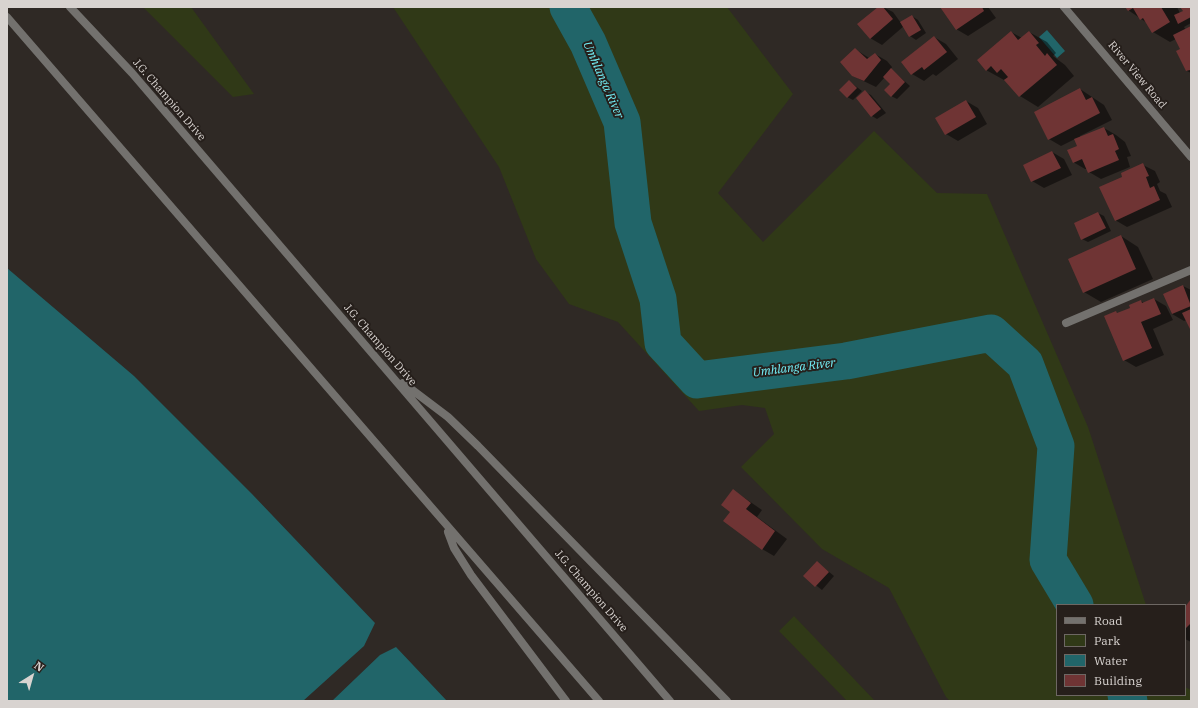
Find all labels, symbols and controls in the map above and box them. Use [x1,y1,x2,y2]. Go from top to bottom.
water label: Umhlanga River [580,39,626,121]
street label: River View Road [1105,39,1169,111]
street label: J.G. Champion Drive [130,56,208,144]
street label: J.G. Champion Drive [341,301,419,389]
water label: Umhlanga River [752,356,836,380]
street label: J.G. Champion Drive [552,547,630,635]
legend [1056,604,1186,696]
text: Road [1094,613,1123,628]
text: Park [1094,633,1120,648]
text: Water [1094,653,1127,668]
north arrow [12,656,52,696]
text: N [32,658,47,675]
text: Building [1094,673,1142,688]

